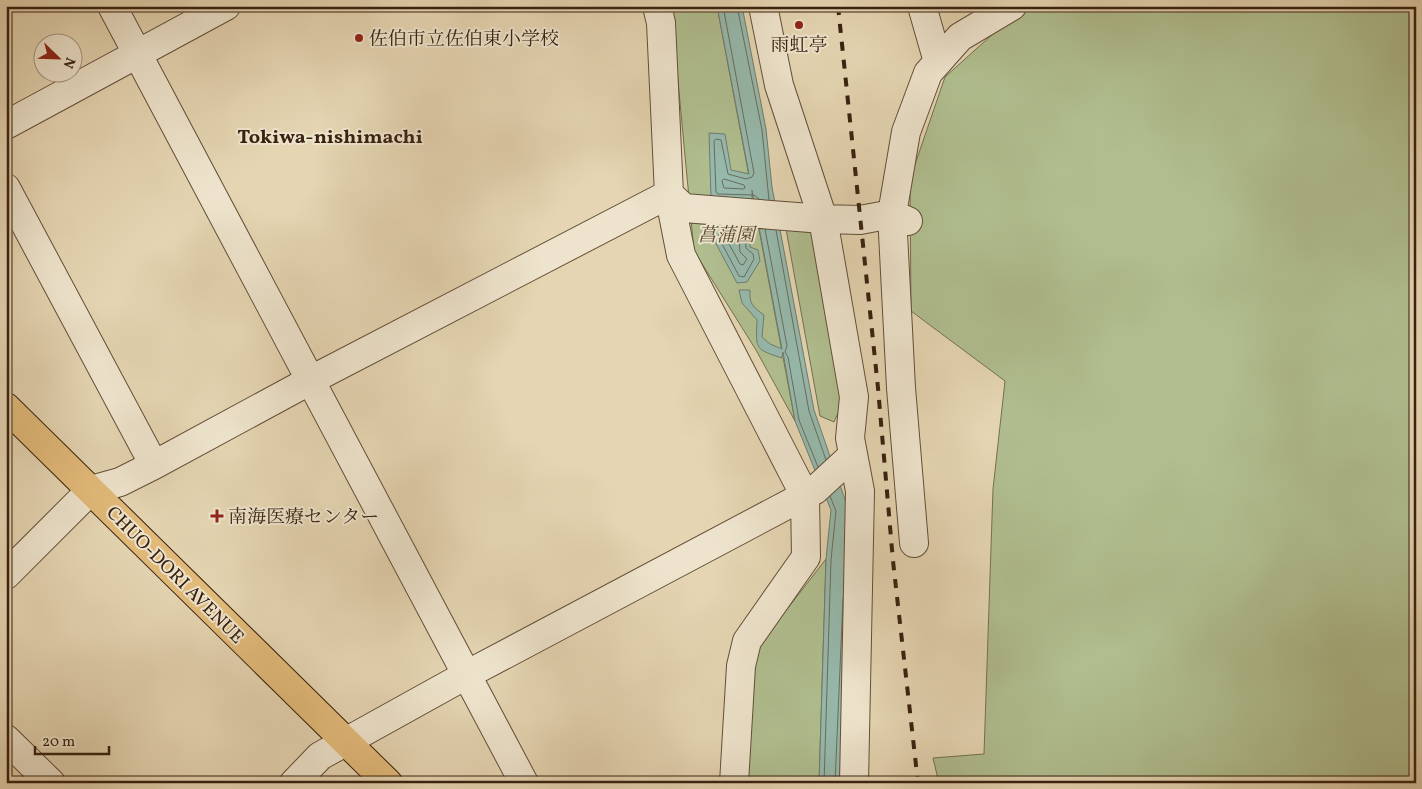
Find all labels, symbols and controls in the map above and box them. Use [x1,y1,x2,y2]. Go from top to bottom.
marker: 雨虹亭 [793,19,805,31]
place label: 佐伯市立佐伯東小学校 [369,27,559,53]
north arrow [32,32,82,82]
marker: 佐伯市立佐伯東小学校 [353,32,365,44]
place label: 雨虹亭 [770,33,828,59]
text: N [58,54,79,71]
district label: Tokiwa-nishimachi [237,124,423,152]
park label: 菖蒲園 [697,223,757,249]
street label: CHUO-DORI AVENUE [100,501,249,650]
place label: 南海医療センター [228,505,379,531]
marker: 南海医療センター [210,509,224,523]
scale bar [35,724,109,756]
text: 20 m [42,732,75,753]

